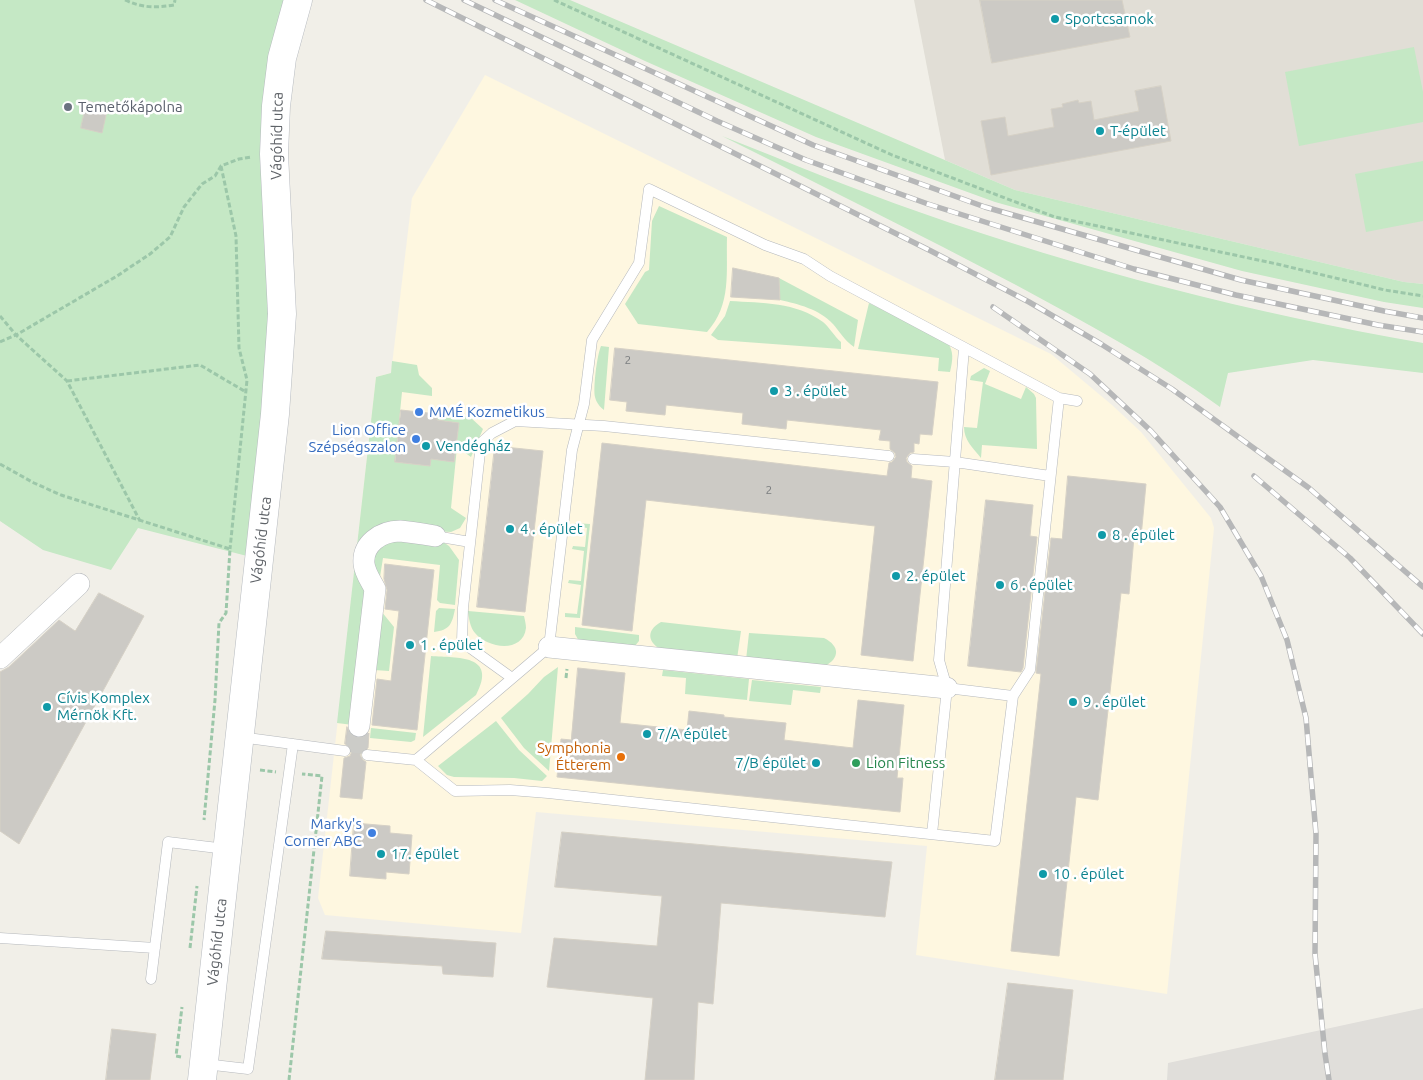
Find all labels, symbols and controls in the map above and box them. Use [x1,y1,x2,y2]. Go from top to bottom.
place label: Sportcsarnok [1065,10,1154,28]
marker: Sportcsarnok [1049,13,1061,25]
street label: Vágóhíd utca [267,92,287,180]
place label: Temetőkápolna [78,98,183,116]
marker: Temetőkápolna [62,101,74,113]
place label: T-épület [1110,122,1166,140]
marker: T-épület [1094,125,1106,137]
house number: 2 [625,353,631,367]
place label: 3 . épület [784,382,847,400]
marker: 3 . épület [768,385,780,397]
place label: MMÉ Kozmetikus [429,403,545,421]
marker: MMÉ Kozmetikus [413,406,425,418]
place label: Lion Office Szépségszalon [309,421,406,456]
marker: Lion Office Szépségszalon [410,433,422,445]
place label: Vendégház [436,437,511,455]
marker: Vendégház [420,440,432,452]
house number: 2 [766,483,772,497]
street label: Vágóhíd utca [247,495,275,585]
place label: 4 . épület [520,520,583,538]
marker: 4 . épület [504,523,516,535]
place label: 8 . épület [1112,526,1175,544]
marker: 8 . épület [1096,529,1108,541]
place label: 2. épület [906,567,965,585]
marker: 2. épület [890,570,902,582]
place label: 6 . épület [1010,576,1073,594]
marker: 6 . épület [994,579,1006,591]
place label: 1 . épület [420,636,483,654]
marker: 1 . épület [404,639,416,651]
place label: Cívis Komplex Mérnök Kft. [57,689,150,724]
place label: 9 . épület [1083,693,1146,711]
marker: 9 . épület [1067,696,1079,708]
marker: Cívis Komplex Mérnök Kft. [41,701,53,713]
place label: 7/A épület [657,725,727,743]
marker: 7/A épület [641,728,653,740]
place label: Symphonia Étterem [537,739,611,774]
marker: Symphonia Étterem [615,751,627,763]
place label: 7/B épület [735,754,806,772]
place label: Lion Fitness [866,754,945,772]
marker: 7/B épület [810,757,822,769]
marker: Lion Fitness [850,757,862,769]
place label: Marky's Corner ABC [284,815,362,850]
marker: Marky's Corner ABC [366,827,378,839]
place label: 17. épület [391,845,459,863]
marker: 17. épület [375,848,387,860]
place label: 10 . épület [1053,865,1124,883]
marker: 10 . épület [1037,868,1049,880]
street label: Vágóhíd utca [203,897,231,987]

